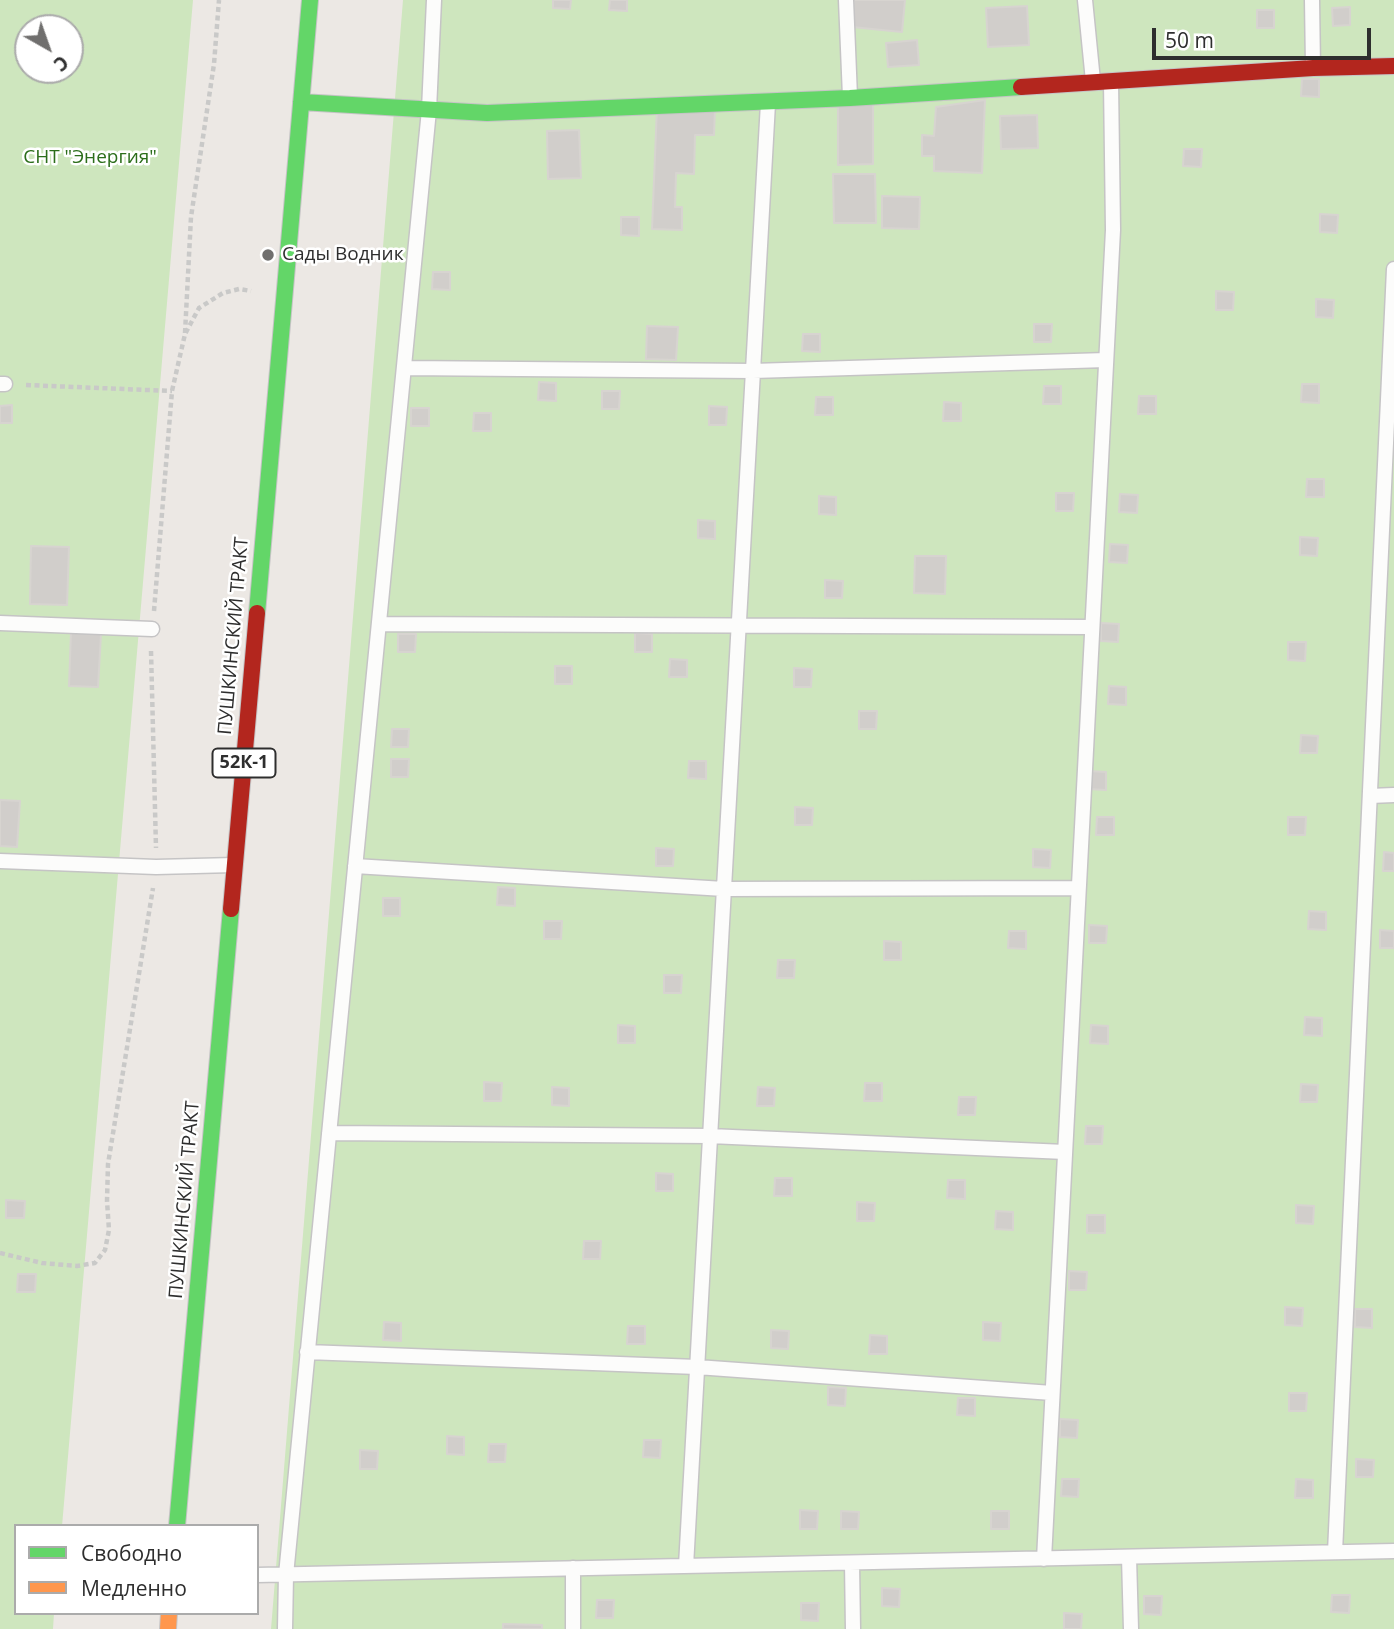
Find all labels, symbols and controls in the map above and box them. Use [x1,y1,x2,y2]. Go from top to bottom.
north arrow [14,14,84,84]
scale bar [1156,14,1375,58]
text: 50 m [1165,26,1214,54]
text: С [48,50,74,77]
park label: СНТ "Энергия" [23,147,157,169]
place label: Сады Водник [282,244,404,266]
marker: Сады Водник [260,247,276,263]
street label: ПУШКИНСКИЙ ТРАКТ [214,536,254,736]
road number: 52К-1 [212,748,276,778]
street label: ПУШКИНСКИЙ ТРАКТ [165,1100,205,1300]
legend [14,1524,259,1615]
text: Свободно [81,1539,182,1567]
text: Медленно [81,1574,187,1602]

